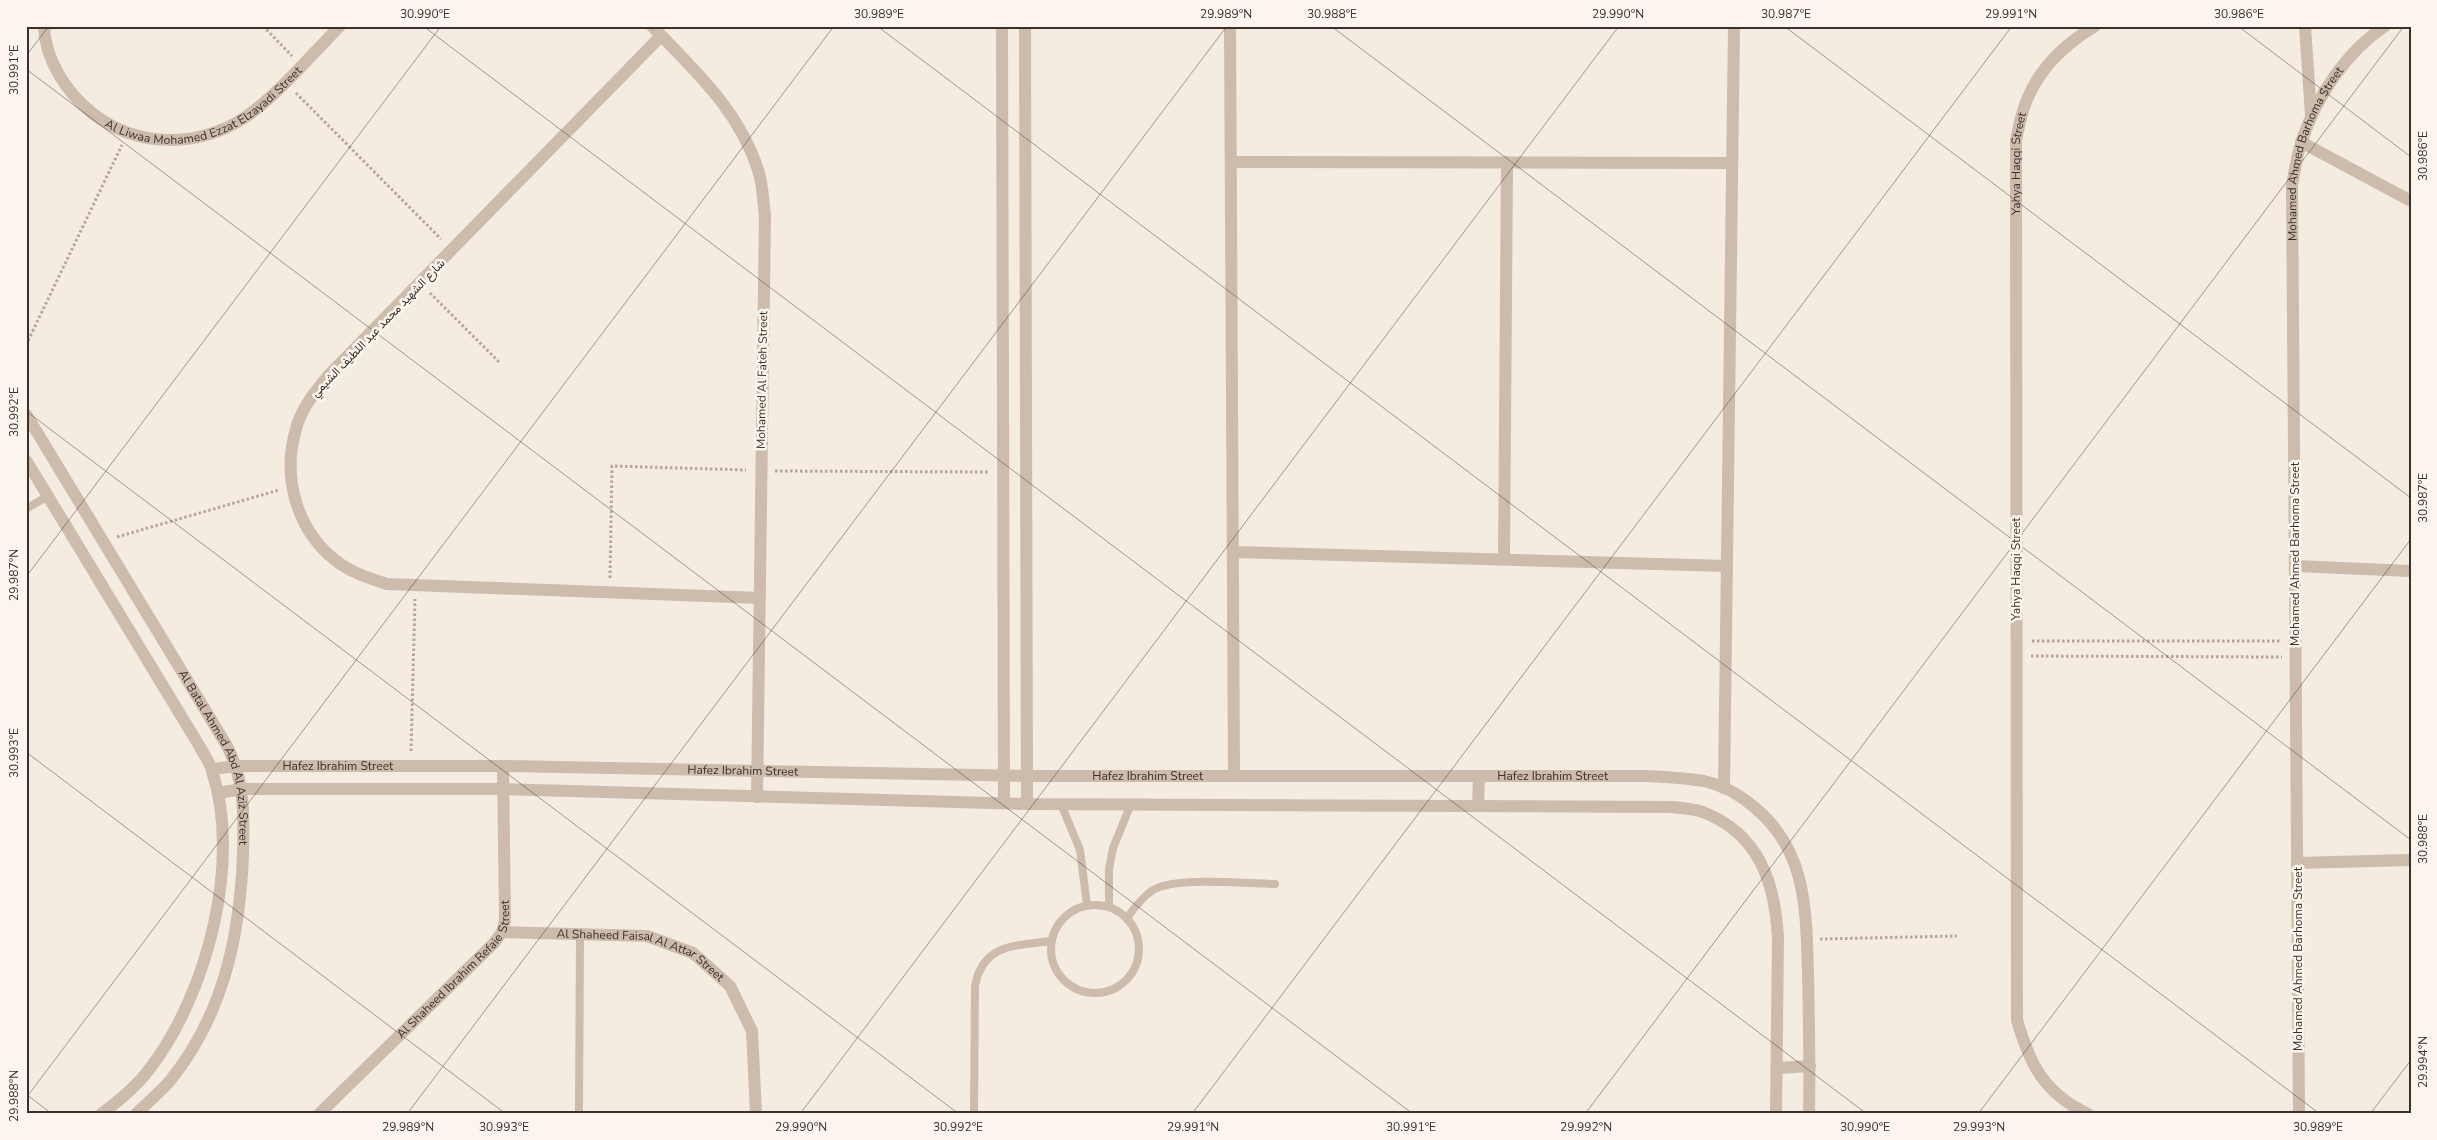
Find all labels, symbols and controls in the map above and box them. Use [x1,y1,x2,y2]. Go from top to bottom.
text: 30.990°E [400,6,450,22]
text: 30.989°E [854,6,904,22]
text: 29.989°N [1200,6,1252,22]
text: 30.988°E [1307,6,1357,22]
text: 29.990°N [1592,6,1644,22]
text: 30.987°E [1761,6,1811,22]
text: 29.991°N [1985,6,2037,22]
text: 30.986°E [2214,6,2264,22]
text: 30.991°E [6,45,22,95]
street label: Al Liwaa Mohamed Ezzat Elzayadi Street [102,62,306,148]
street label: Mohamed Ahmed Barhoma Street [2284,63,2347,241]
street label: Yahya Haqqi Street [2008,110,2030,216]
text: 30.986°E [2415,131,2431,181]
street label: شارع الشهيد محمد عبد اللطيف الشيمي [307,255,450,402]
street label: Mohamed Al Fateh Street [753,310,771,449]
text: 30.992°E [6,387,22,437]
street label: Mohamed Ahmed Barhoma Street [2287,461,2303,646]
text: 30.987°E [2415,473,2431,523]
street label: Yahya Haqqi Street [2008,517,2024,621]
text: 29.987°N [6,549,22,601]
street label: Al Batal Ahmed Abd Al Aziz Street [175,667,251,846]
text: 30.993°E [6,728,22,778]
street label: Hafez Ibrahim Street [282,758,394,774]
street label: Hafez Ibrahim Street [687,762,799,780]
street label: Hafez Ibrahim Street [1092,768,1204,784]
street label: Hafez Ibrahim Street [1497,768,1609,784]
text: 30.988°E [2415,814,2431,864]
street label: Mohamed Ahmed Barhoma Street [2290,866,2306,1051]
street label: Al Shaheed Ibrahim Refaie Street [393,899,513,1042]
street label: Al Shaheed Faisal Al Attar Street [556,926,728,986]
text: 29.994°N [2415,1036,2431,1088]
text: 29.988°N [6,1070,22,1122]
text: 29.989°N [382,1119,434,1135]
text: 30.993°E [479,1119,529,1135]
text: 29.990°N [775,1119,827,1135]
text: 30.992°E [933,1119,983,1135]
text: 29.991°N [1167,1119,1219,1135]
text: 30.991°E [1386,1119,1436,1135]
text: 29.992°N [1560,1119,1612,1135]
text: 30.990°E [1840,1119,1890,1135]
text: 29.993°N [1953,1119,2005,1135]
text: 30.989°E [2293,1119,2343,1135]

